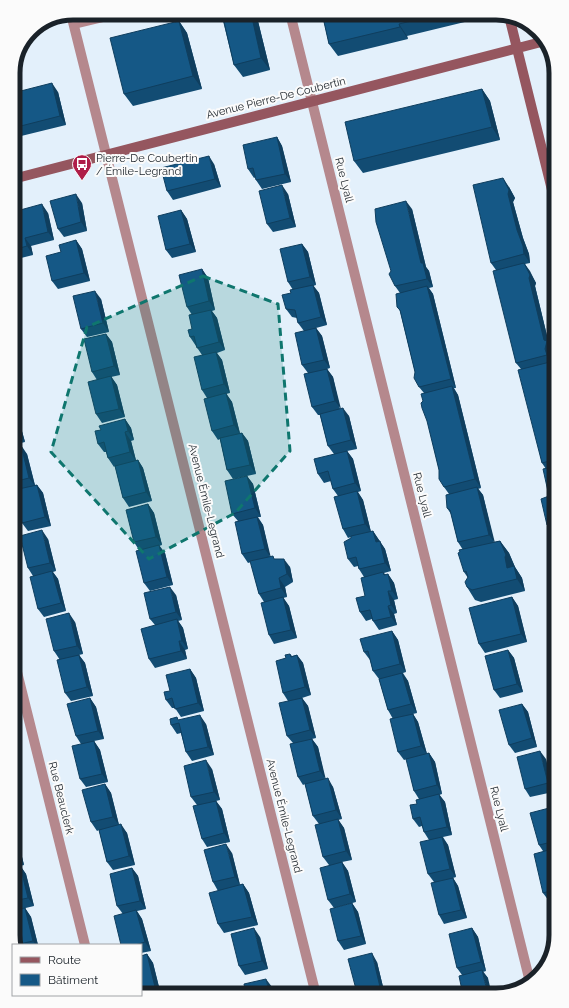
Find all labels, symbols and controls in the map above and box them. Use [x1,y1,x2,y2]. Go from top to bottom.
street label: Avenue Pierre-De Coubertin [205,74,347,122]
place label: Pierre-De Coubertin / Émile-Legrand [96,152,198,178]
bus stop icon: Pierre-De Coubertin / Émile-Legrand [71,153,93,181]
street label: Rue Lyall [332,156,356,204]
street label: Avenue Émile-Legrand [186,442,228,560]
street label: Rue Lyall [410,471,434,519]
street label: Avenue Émile-Legrand [264,757,306,875]
street label: Rue Beauclerk [46,760,76,836]
street label: Rue Lyall [487,785,511,833]
legend [12,944,142,996]
text: Route [48,953,81,967]
text: Bâtiment [48,973,98,987]

